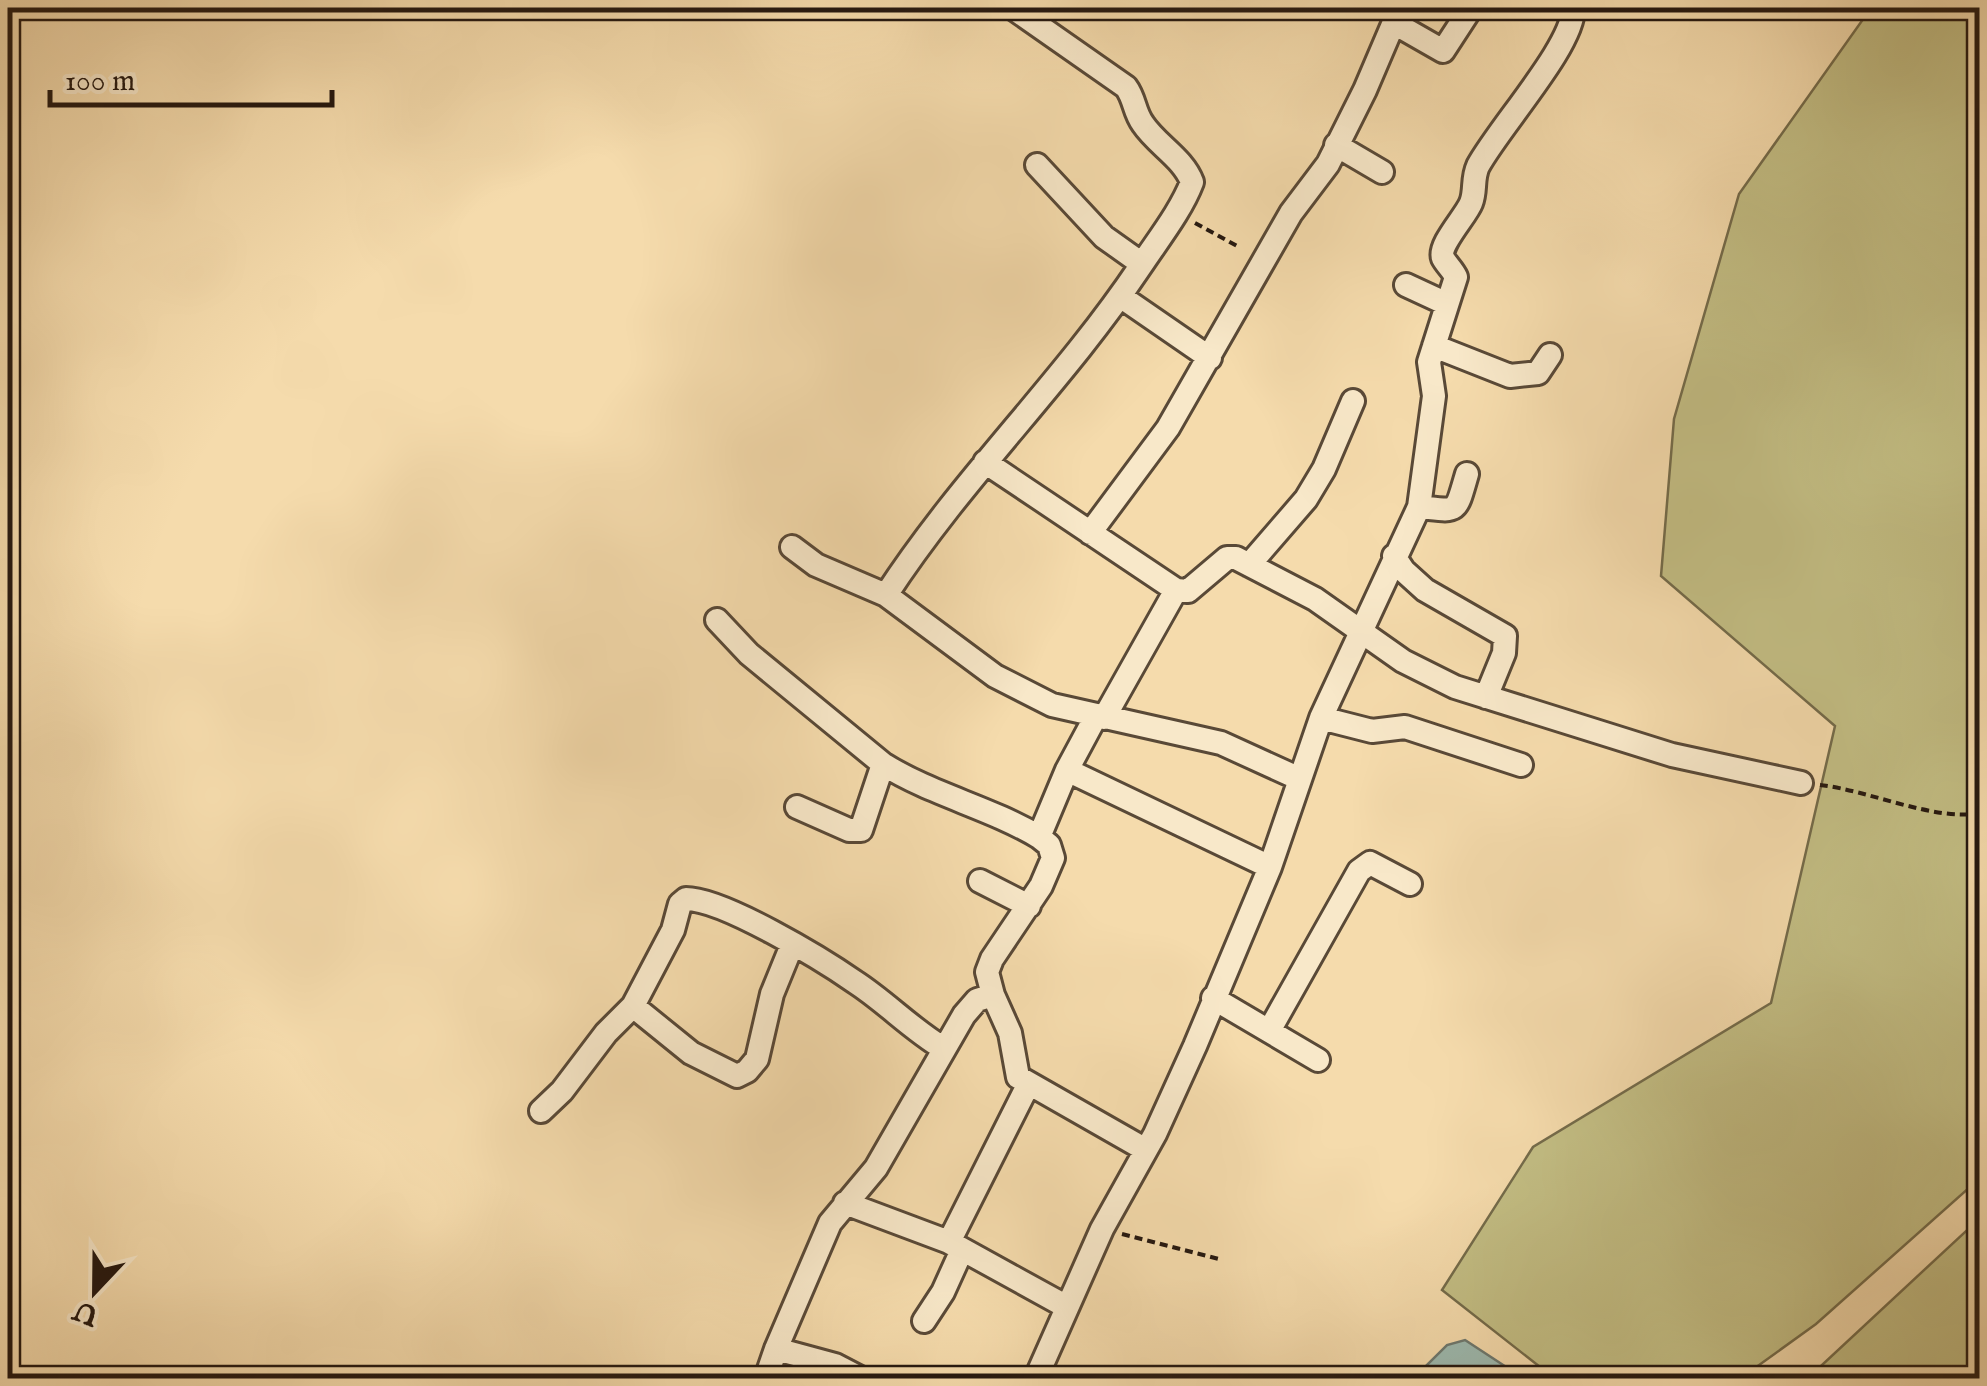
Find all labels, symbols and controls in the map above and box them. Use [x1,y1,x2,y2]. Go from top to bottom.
scale bar [50,45,332,107]
text: 100 m [65,63,135,101]
north arrow [45,1241,145,1341]
text: U [68,1291,104,1333]

